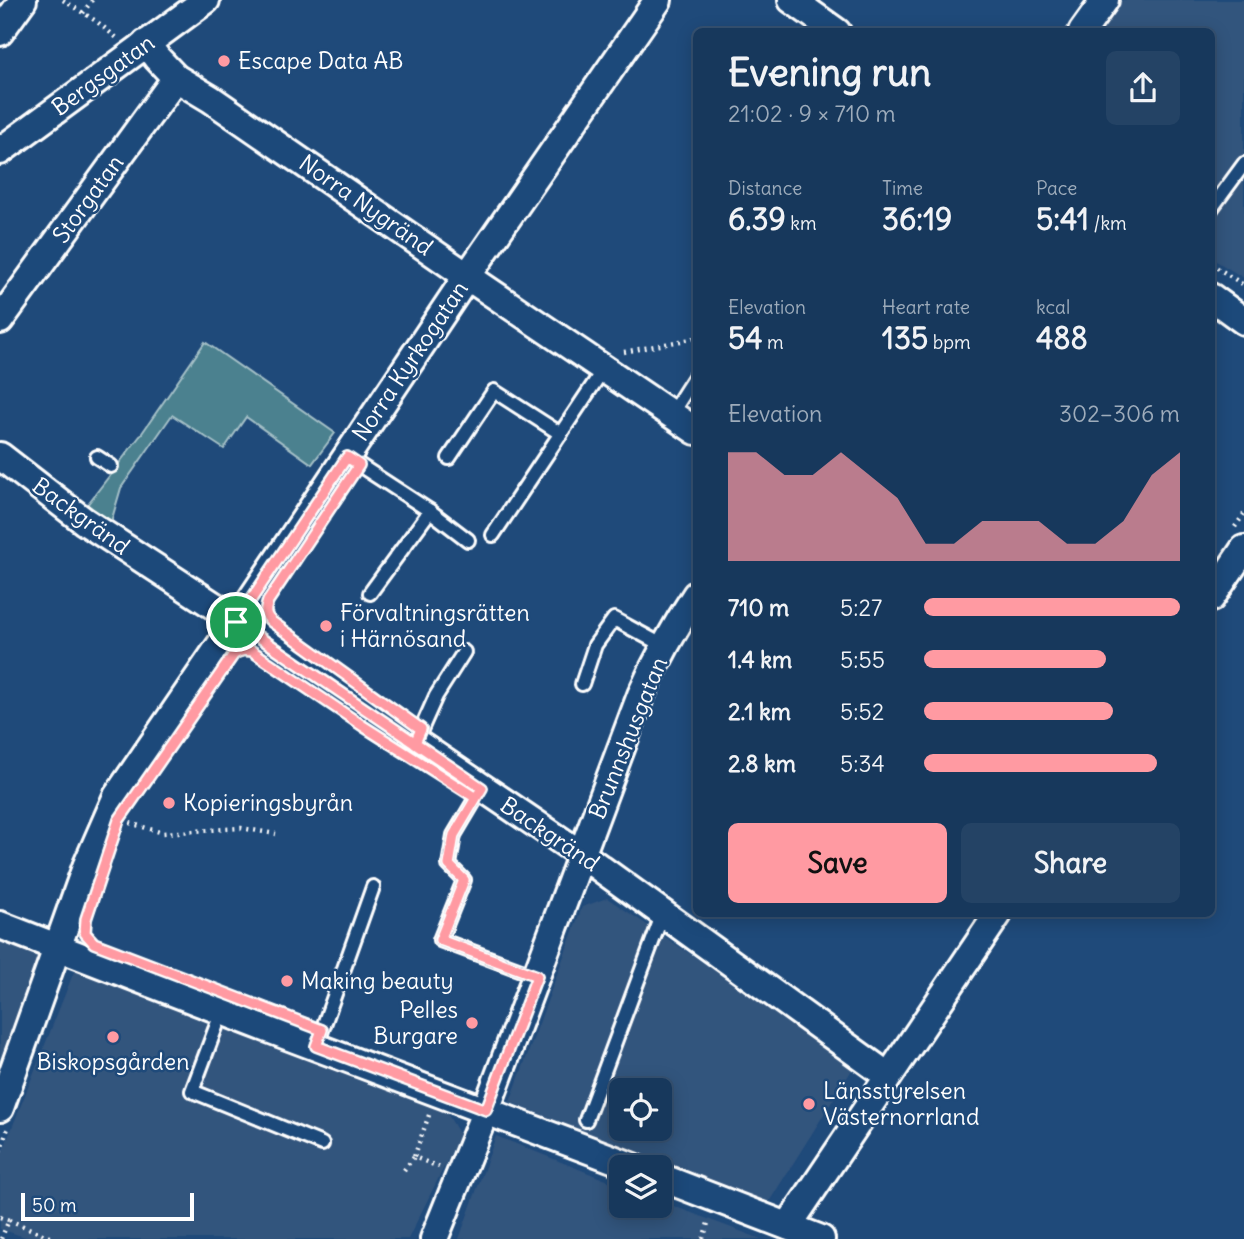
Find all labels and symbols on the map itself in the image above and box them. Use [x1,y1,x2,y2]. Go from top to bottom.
street label: Bergsgatan [46,28,160,122]
place label: Escape Data AB [238,46,403,75]
marker: Escape Data AB [216,53,232,69]
street label: Norra Nygränd [294,148,439,261]
street label: Storgatan [46,149,129,249]
street label: Norra Kyrkogatan [345,275,474,446]
street label: Backgränd [27,471,136,561]
pin [206,592,266,652]
place label: Förvaltningsrätten i Härnösand [340,598,530,653]
marker: Förvaltningsrätten i Härnösand [318,618,334,634]
street label: Brunnshusgatan [582,653,673,823]
place label: Kopieringsbyrån [183,788,353,817]
street label: Backgränd [495,790,605,877]
marker: Kopieringsbyrån [161,795,177,811]
place label: Making beauty [301,966,454,995]
marker: Making beauty [279,973,295,989]
place label: Pelles Burgare [373,995,458,1050]
marker: Pelles Burgare [464,1015,480,1031]
marker: Biskopsgården [105,1029,121,1045]
place label: Biskopsgården [37,1047,189,1076]
place label: Länsstyrelsen Västernorrland [823,1076,979,1131]
marker: Länsstyrelsen Västernorrland [801,1096,817,1112]
scale bar [21,1190,194,1222]

